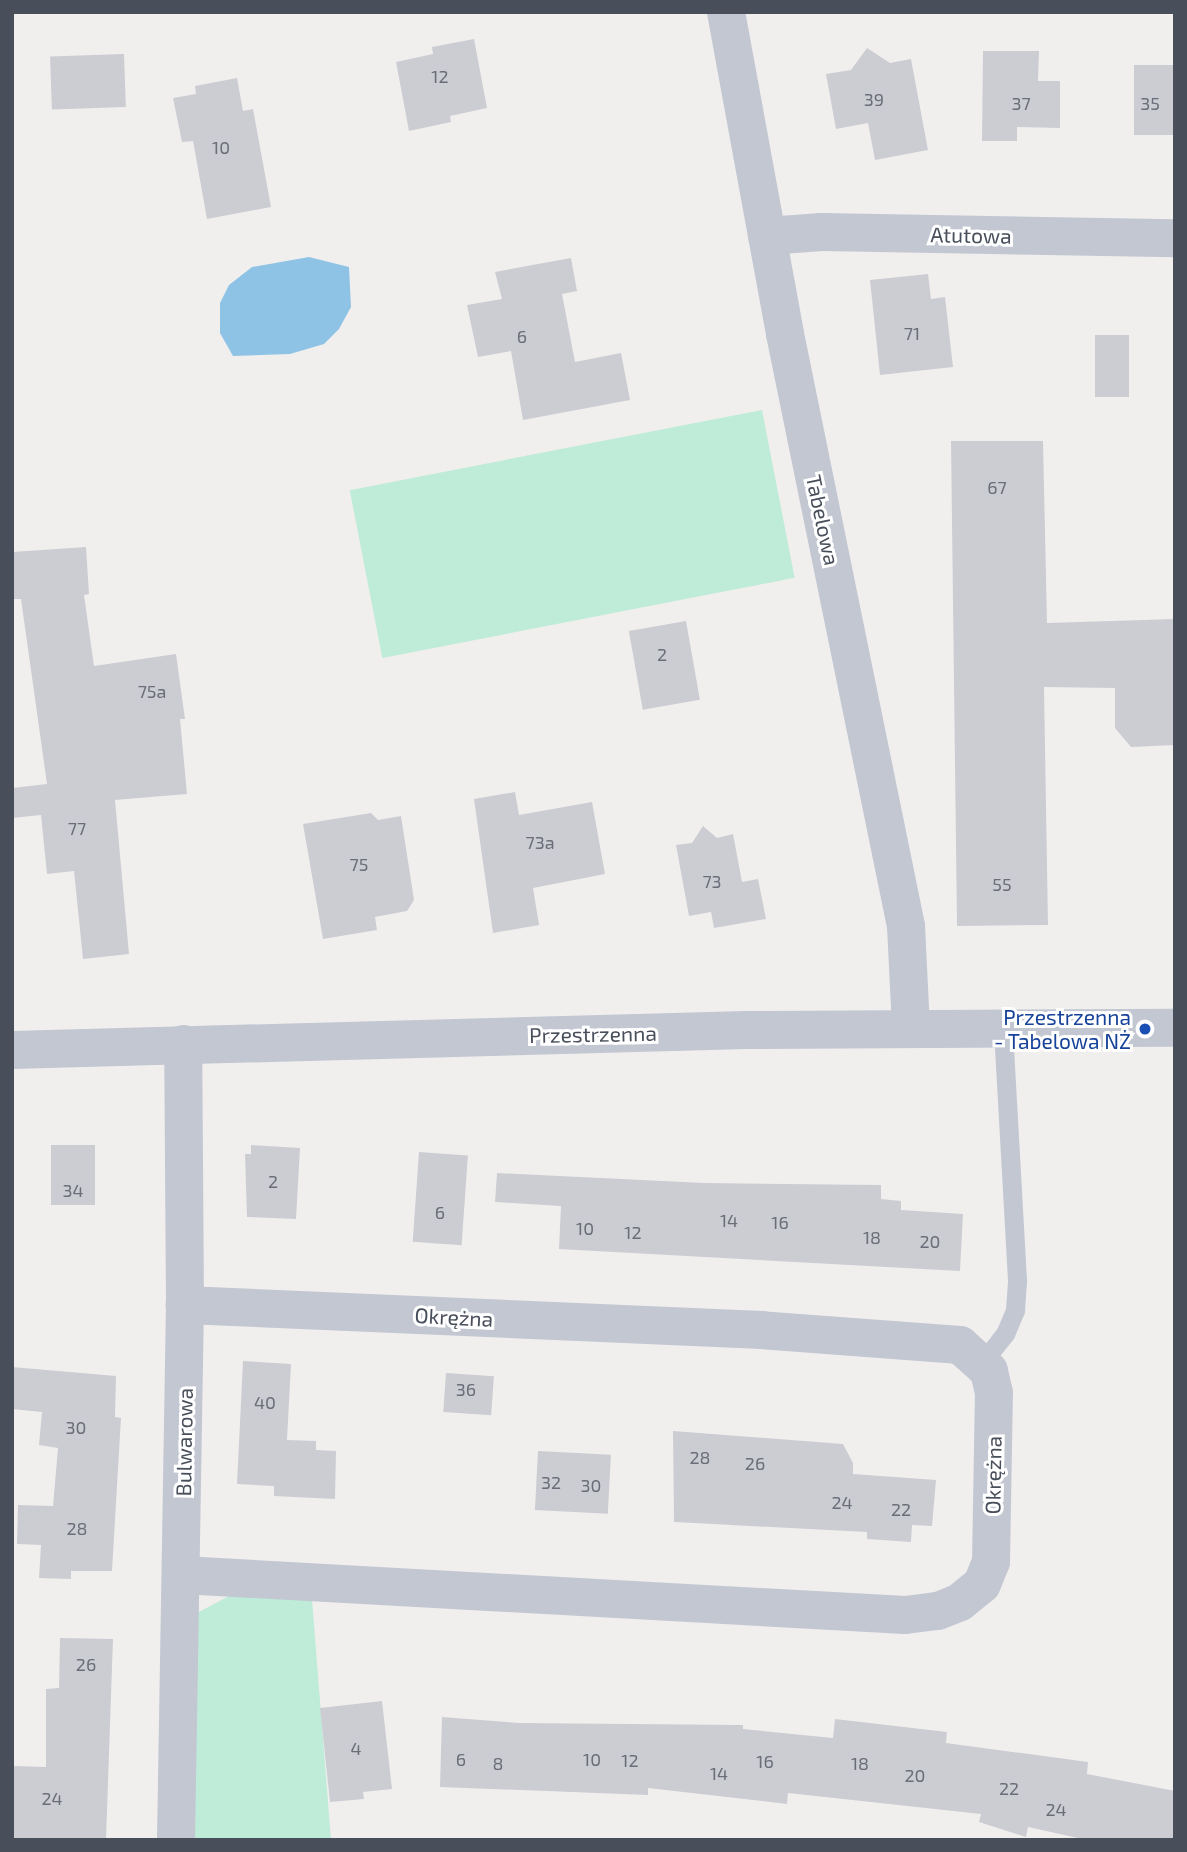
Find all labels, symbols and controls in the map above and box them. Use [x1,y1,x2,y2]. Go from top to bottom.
house number: 12 [431,65,449,87]
house number: 39 [864,88,884,110]
house number: 37 [1011,92,1031,114]
house number: 35 [1140,92,1160,114]
house number: 10 [212,136,230,158]
street label: Atutowa [930,222,1012,248]
house number: 71 [904,322,920,344]
house number: 6 [517,325,527,347]
street label: Tabelowa [801,472,845,568]
house number: 67 [987,476,1007,498]
house number: 2 [657,643,667,665]
house number: 75a [138,680,166,702]
house number: 77 [68,817,86,839]
house number: 73a [525,831,555,853]
house number: 75 [350,853,368,875]
house number: 73 [702,870,722,892]
house number: 55 [992,873,1012,895]
place label: Przestrzenna - Tabelowa NŻ [994,1004,1131,1054]
street label: Przestrzenna [529,1020,657,1048]
marker: Przestrzenna - Tabelowa NŻ [1137,1021,1153,1037]
house number: 2 [268,1170,278,1192]
house number: 34 [62,1179,84,1201]
house number: 6 [435,1201,445,1223]
house number: 14 [720,1209,738,1231]
house number: 16 [771,1211,789,1233]
house number: 10 [576,1217,594,1239]
house number: 12 [624,1221,642,1243]
house number: 18 [863,1226,881,1248]
house number: 20 [920,1230,940,1252]
street label: Okrężna [414,1302,494,1332]
house number: 36 [456,1378,476,1400]
street label: Bulwarowa [170,1388,198,1496]
house number: 40 [254,1391,276,1413]
house number: 30 [66,1416,86,1438]
street label: Okrężna [980,1435,1006,1515]
house number: 28 [689,1446,711,1468]
house number: 26 [745,1452,765,1474]
house number: 32 [541,1471,561,1493]
house number: 30 [581,1474,601,1496]
house number: 24 [831,1491,853,1513]
house number: 22 [891,1498,911,1520]
house number: 28 [66,1517,88,1539]
house number: 26 [76,1653,96,1675]
house number: 4 [350,1737,362,1759]
house number: 6 [456,1748,466,1770]
house number: 10 [583,1748,601,1770]
house number: 12 [621,1749,639,1771]
house number: 16 [756,1750,774,1772]
house number: 8 [493,1752,503,1774]
house number: 18 [851,1752,869,1774]
house number: 14 [710,1762,728,1784]
house number: 20 [905,1764,925,1786]
house number: 22 [999,1777,1019,1799]
house number: 24 [41,1787,63,1809]
house number: 24 [1045,1798,1067,1820]

